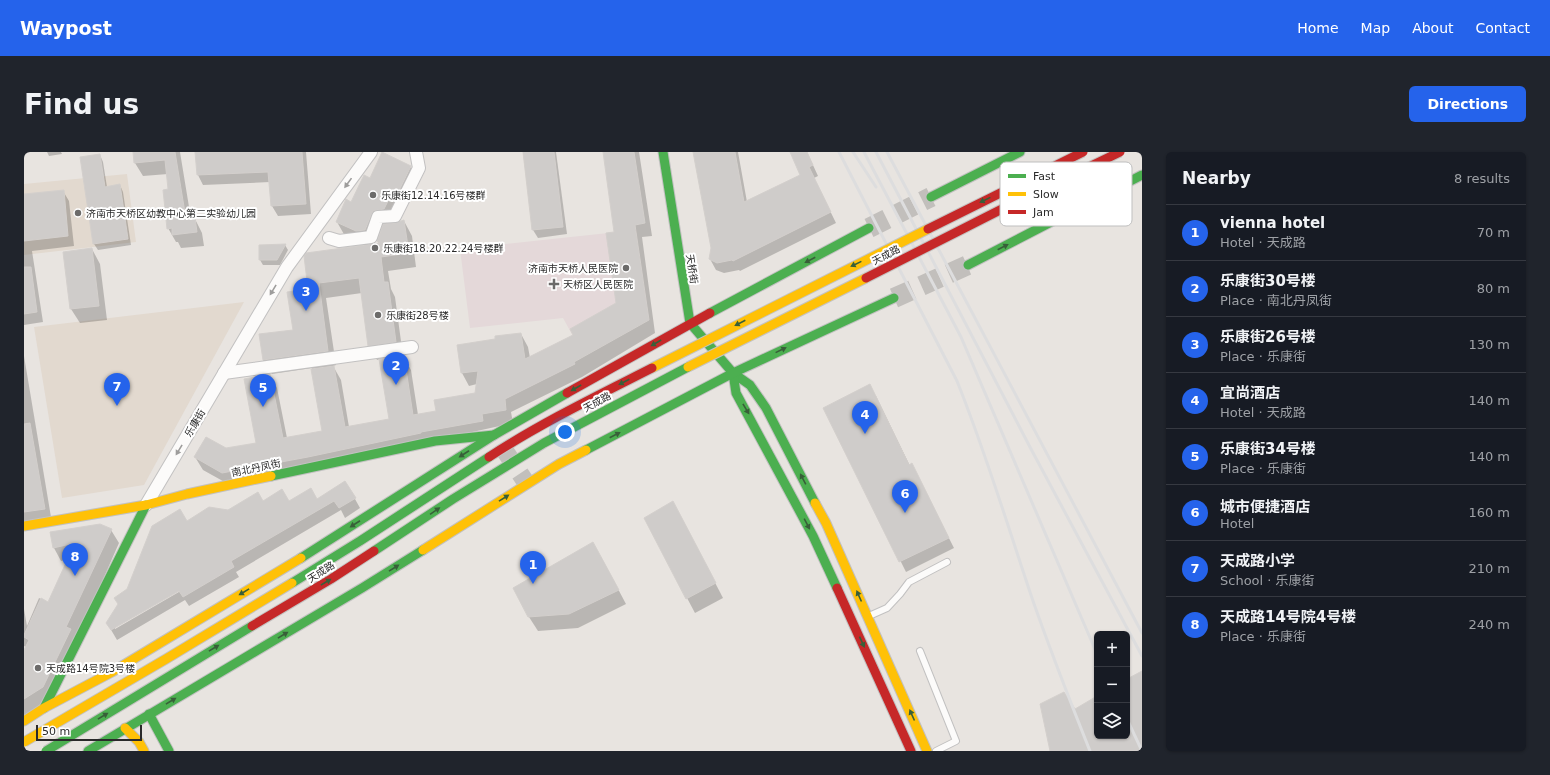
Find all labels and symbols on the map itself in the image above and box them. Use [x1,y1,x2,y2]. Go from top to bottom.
legend [1000,162,1132,226]
text: Fast [1033,170,1056,183]
one-way arrow [344,178,352,189]
text: Slow [1033,188,1059,201]
marker: 乐康街12.14.16号楼群 [368,190,378,200]
place label: 乐康街12.14.16号楼群 [381,190,486,201]
one-way arrow [979,197,991,203]
text: Jam [1032,206,1054,219]
marker: 济南市天桥区幼教中心第二实验幼儿园 [73,208,83,218]
place label: 济南市天桥区幼教中心第二实验幼儿园 [86,208,256,219]
marker: 乐康街18.20.22.24号楼群 [370,243,380,253]
place label: 乐康街18.20.22.24号楼群 [383,243,503,254]
street label: 天成路 [870,243,902,267]
one-way arrow [997,243,1009,250]
street label: 天桥街 [684,253,700,285]
one-way arrow [804,256,816,263]
one-way arrow [850,261,862,267]
place label: 济南市天桥人民医院 [528,263,618,274]
marker: 济南市天桥人民医院 [621,263,631,273]
pin: 3 [293,278,319,311]
marker: 天桥区人民医院 [548,278,560,290]
place label: 天桥区人民医院 [563,279,633,290]
one-way arrow [270,284,277,296]
marker: 乐康街28号楼 [373,310,383,320]
place label: 乐康街28号楼 [386,310,449,321]
one-way arrow [734,320,746,326]
one-way arrow [650,339,662,346]
one-way arrow [775,347,786,353]
pin: 2 [383,352,409,385]
pin: 7 [104,373,130,406]
pin: 5 [250,374,276,407]
one-way arrow [618,378,630,385]
one-way arrow [570,385,582,392]
street label: 天成路 [581,390,613,414]
pin: 4 [852,401,878,434]
one-way arrow [742,403,749,415]
street label: 乐康街 [183,407,207,439]
your location [555,422,575,442]
one-way arrow [610,432,621,438]
one-way arrow [175,444,182,456]
one-way arrow [459,450,469,458]
street label: 南北丹凤街 [230,457,282,479]
one-way arrow [800,473,806,485]
pin: 6 [892,480,918,513]
one-way arrow [498,495,510,502]
one-way arrow [429,507,440,515]
one-way arrow [804,518,810,530]
one-way arrow [350,520,360,528]
pin: 8 [62,543,88,576]
pin: 1 [520,551,546,584]
street label: 天成路 [305,559,337,585]
one-way arrow [389,564,399,572]
one-way arrow [320,579,332,586]
one-way arrow [238,589,250,596]
one-way arrow [855,590,861,602]
one-way arrow [278,631,288,639]
one-way arrow [859,636,865,648]
one-way arrow [208,645,220,652]
marker: 天成路14号院3号楼 [33,663,43,673]
place label: 天成路14号院3号楼 [46,663,135,674]
one-way arrow [166,697,176,705]
one-way arrow [909,709,915,721]
one-way arrow [97,712,109,719]
scale bar [36,723,142,742]

